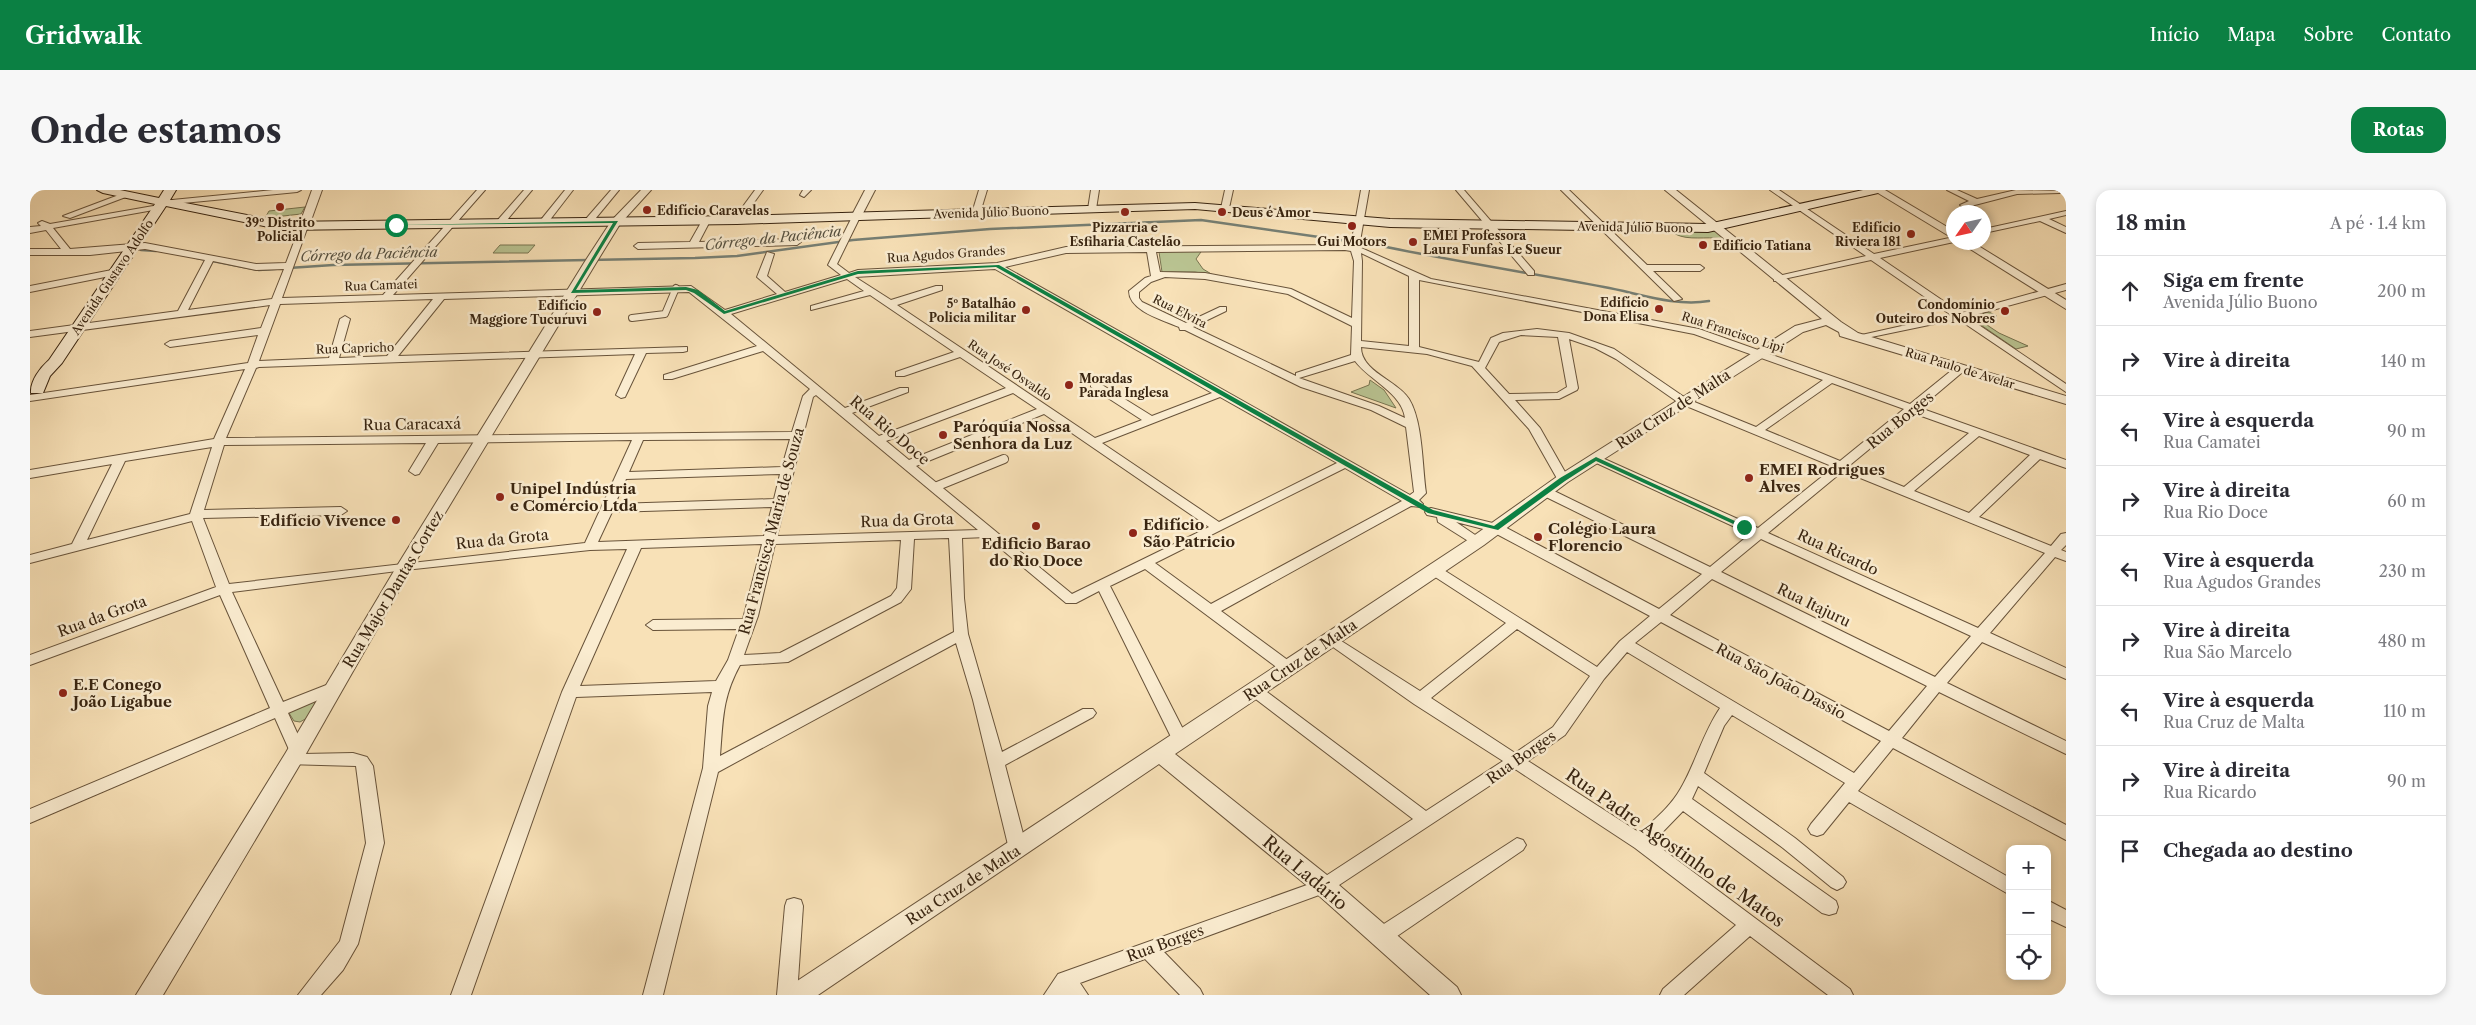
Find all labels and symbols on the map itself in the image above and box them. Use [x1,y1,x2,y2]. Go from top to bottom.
marker: 39º Distrito Policial [274,201,286,213]
street label: Avenida Júlio Buono [932,202,1049,222]
place label: Edifício Caravelas [657,203,769,218]
marker: Edifício Caravelas [641,204,653,216]
place label: Deus é Amor [1232,205,1311,220]
north arrow [1946,205,1991,250]
marker: Pizzarria e Esfiharia Castelão [1119,206,1131,218]
marker: Deus é Amor [1216,206,1228,218]
route start [385,214,408,237]
place label: 39º Distrito Policial [245,215,315,244]
street label: Avenida Gustavo Adolfo [67,216,156,338]
street label: Avenida Júlio Buono [1576,218,1693,236]
place label: Pizzarria e Esfiharia Castelão [1069,220,1181,249]
marker: Gui Motors [1346,220,1358,232]
place label: Edifício Riviera 181 [1835,220,1902,249]
water label: Córrego da Paciência [704,222,843,254]
place label: EMEI Professora Laura Funfas Le Sueur [1423,228,1562,257]
marker: Edifício Riviera 181 [1905,228,1917,240]
place label: Gui Motors [1317,234,1387,249]
marker: EMEI Professora Laura Funfas Le Sueur [1407,236,1419,248]
place label: Edifício Tatiana [1713,238,1812,253]
marker: Edifício Tatiana [1697,239,1709,251]
street label: Rua Agudos Grandes [886,242,1006,266]
water label: Córrego da Paciência [300,243,439,265]
street label: Rua Camatei [344,276,418,294]
street label: Rua Elvira [1150,291,1210,331]
place label: Edifício Dona Elisa [1583,295,1650,324]
place label: 5º Batalhão Policia militar [929,296,1016,325]
place label: Condomínio Outeiro dos Nobres [1876,297,1995,326]
place label: Edifício Maggiore Tucuruvi [469,298,588,327]
marker: Edifício Dona Elisa [1653,303,1665,315]
marker: 5º Batalhão Policia militar [1020,304,1032,316]
marker: Condomínio Outeiro dos Nobres [1999,305,2011,317]
marker: Edifício Maggiore Tucuruvi [591,306,603,318]
street label: Rua Francisco Lipi [1680,308,1786,356]
street label: Rua José Osvaldo [965,336,1055,404]
street label: Rua Capricho [316,339,394,357]
street label: Rua Paulo de Avelar [1903,344,2017,392]
street label: Rua Cruz de Malta [1612,365,1734,453]
place label: Moradas Parada Inglesa [1079,371,1170,400]
marker: Moradas Parada Inglesa [1063,379,1075,391]
street label: Rua Borges [1863,387,1937,453]
street label: Rua Rio Doce [846,391,934,469]
street label: Rua Caracaxá [363,414,461,434]
place label: Paróquia Nossa Senhora da Luz [953,417,1072,453]
street label: Rua Francisca Maria de Souza [734,425,808,637]
marker: Paróquia Nossa Senhora da Luz [937,429,949,441]
place label: EMEI Rodrigues Alves [1758,460,1885,496]
marker: EMEI Rodrigues Alves [1743,472,1755,484]
place label: Unipel Indústria e Comércio Ltda [510,479,638,515]
marker: Unipel Indústria e Comércio Ltda [494,491,506,503]
street label: Rua Major Dantas Cortez [338,507,448,671]
street label: Rua da Grota [860,509,954,531]
place label: Edifício Vivence [260,511,386,530]
marker: Edifício Vivence [390,514,402,526]
place label: Edifício São Patricio [1143,515,1235,551]
route end [1733,516,1756,539]
place label: Colégio Laura Florencio [1548,519,1656,555]
marker: Edificio Barao do Rio Doce [1030,520,1042,532]
street label: Rua da Grota [455,525,550,553]
street label: Rua Ricardo [1794,525,1882,579]
marker: Edifício São Patricio [1127,527,1139,539]
marker: Colégio Laura Florencio [1532,531,1544,543]
place label: Edificio Barao do Rio Doce [981,534,1091,570]
street label: Rua Itajuru [1774,579,1854,631]
street label: Rua da Grota [55,591,149,641]
street label: Rua Cruz de Malta [1240,615,1360,705]
street label: Rua São João Dassio [1713,639,1849,723]
place label: E.E Conego João Ligabue [70,675,172,711]
marker: E.E Conego João Ligabue [57,687,69,699]
street label: Rua Borges [1483,726,1559,788]
street label: Rua Padre Agostinho de Matos [1561,764,1789,932]
street label: Rua Ladário [1258,831,1352,915]
street label: Rua Cruz de Malta [902,841,1024,929]
street label: Rua Borges [1124,920,1206,966]

